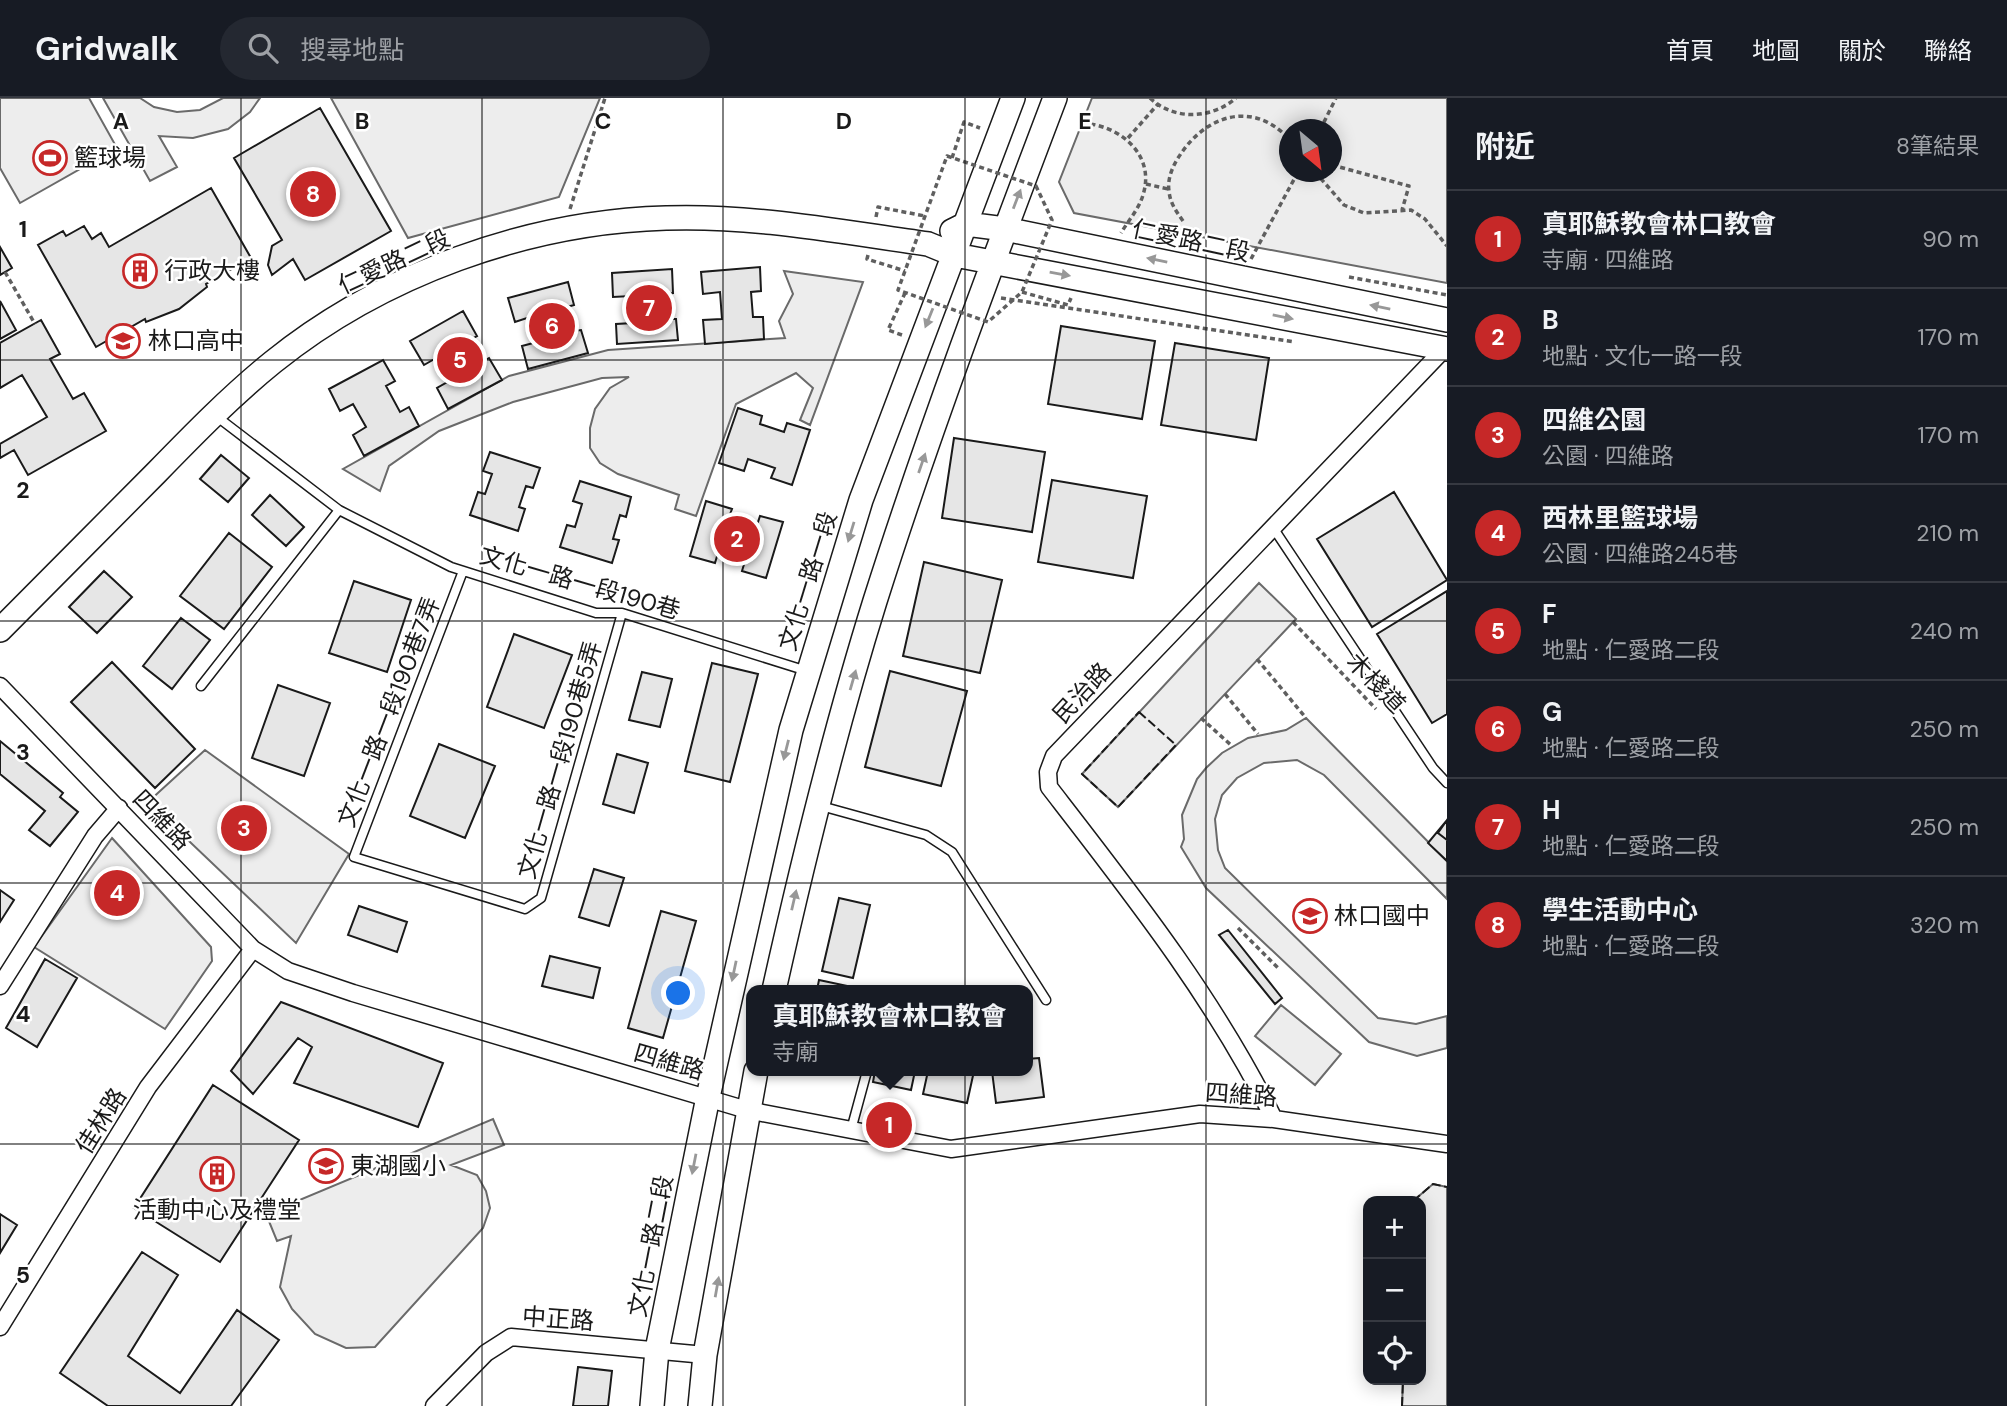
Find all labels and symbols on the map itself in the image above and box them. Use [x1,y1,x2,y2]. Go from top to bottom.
text: A [113,106,129,136]
text: B [355,106,369,136]
text: C [595,106,611,136]
text: D [836,106,852,136]
text: E [1078,106,1092,136]
north arrow [1279,119,1342,182]
sports icon: 籃球場 [31,139,69,177]
place label: 籃球場 [74,142,146,173]
pin: 8 [290,168,336,220]
one-way arrow [1012,188,1023,209]
street label: 仁愛路二段 [1129,213,1253,268]
text: 1 [19,214,27,244]
street label: 仁愛路二段 [333,222,455,301]
building icon: 行政大樓 [121,252,159,290]
place label: 行政大樓 [164,255,260,286]
one-way arrow [1146,255,1168,266]
one-way arrow [1049,269,1071,280]
pin: 7 [626,282,672,334]
pin: 6 [529,300,575,352]
one-way arrow [1369,301,1391,312]
one-way arrow [924,308,935,329]
one-way arrow [1272,311,1294,322]
school or university icon: 林口高中 [104,322,142,360]
place label: 林口高中 [148,325,244,356]
pin: 5 [437,334,483,386]
one-way arrow [917,453,928,474]
text: 2 [16,475,30,505]
street label: 文化一路一段 [772,507,843,654]
pin: 2 [714,513,760,565]
one-way arrow [846,522,856,543]
street label: 文化一路一段190巷 [476,539,684,626]
street label: 文化一路一段190巷7弄 [330,592,447,831]
street label: 文化一路一段190巷5弄 [511,638,608,882]
street label: 木棧道 [1340,646,1413,719]
street label: 民治路 [1046,656,1118,730]
one-way arrow [848,669,859,691]
text: 3 [16,737,30,767]
one-way arrow [780,739,791,761]
street label: 四維路 [126,783,199,856]
pin: 3 [221,802,267,854]
pin: 4 [94,867,140,919]
one-way arrow [789,889,800,911]
school or university icon: 林口國中 [1291,897,1329,935]
place label: 林口國中 [1334,900,1430,931]
one-way arrow [729,960,740,982]
your location [661,976,695,1010]
text: 4 [16,999,31,1029]
street label: 四維路 [630,1037,708,1086]
street label: 四維路 [1204,1077,1278,1112]
street label: 佳林路 [68,1082,133,1159]
pin: 1 [866,1099,912,1151]
school or university icon: 東湖國小 [307,1147,345,1185]
place label: 東湖國小 [350,1150,446,1181]
one-way arrow [689,1153,700,1175]
building icon: 活動中心及禮堂 [198,1155,236,1193]
street label: 文化一路二段 [622,1172,679,1320]
place label: 活動中心及禮堂 [133,1194,301,1225]
text: 5 [16,1260,30,1290]
one-way arrow [712,1276,723,1298]
street label: 中正路 [521,1301,595,1336]

